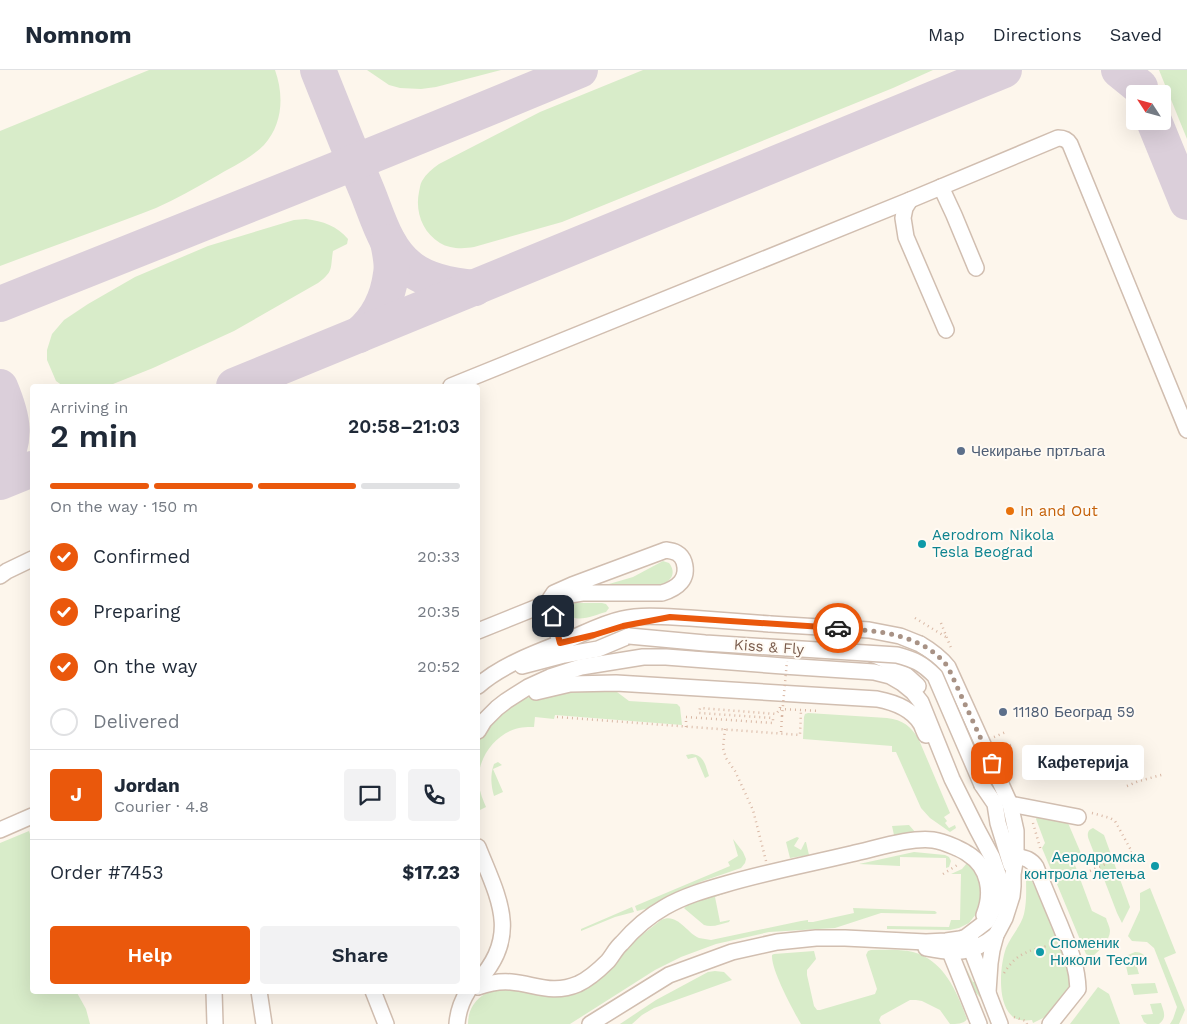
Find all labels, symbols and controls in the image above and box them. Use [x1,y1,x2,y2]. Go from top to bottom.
text: Nomnom [25,21,132,49]
text: Map [928,24,965,45]
text: Directions [993,24,1082,45]
text: Saved [1110,24,1162,45]
north arrow [1126,85,1171,130]
map controls [1126,85,1171,130]
text: Arriving in [50,398,128,417]
text: 20:58–21:03 [348,415,460,438]
text: 2 min [50,417,138,455]
place label: Чекирање пртљага [971,442,1106,460]
marker: Чекирање пртљага [955,445,967,457]
text: On the way · 150 m [50,497,198,516]
place label: In and Out [1020,502,1099,520]
marker: In and Out [1004,505,1016,517]
place label: Aerodrom Nikola Tesla Beograd [932,526,1055,561]
marker: Aerodrom Nikola Tesla Beograd [916,538,928,550]
icon: check [50,543,78,571]
text: Confirmed [93,545,190,568]
text: 20:33 [417,547,460,566]
pin [532,595,574,637]
icon: check [50,598,78,626]
text: Preparing [93,600,180,623]
text: 20:35 [417,602,460,621]
icon: home [539,602,567,630]
courier [813,603,863,653]
icon: car [824,614,852,642]
street label: Kiss & Fly [733,636,805,658]
icon: check [50,653,78,681]
text: On the way [93,655,197,678]
text: 20:52 [417,657,460,676]
place label: 11180 Београд 59 [1013,703,1135,721]
marker: 11180 Београд 59 [997,706,1009,718]
text: Delivered [93,710,180,733]
pin [971,742,1013,784]
callout: Кафетерија [1022,746,1144,780]
icon: bag [978,749,1006,777]
text: Кафетерија [1037,753,1129,772]
button: chat [344,769,396,821]
button: phone [408,769,460,821]
text: Jordan [114,774,180,797]
text: J [70,783,82,806]
text: Courier · 4.8 [114,797,209,816]
place label: Аеродромска контрола летења [1024,848,1146,883]
marker: Аеродромска контрола летења [1149,860,1161,872]
text: Order #7453 [50,861,164,884]
text: $17.23 [402,861,460,884]
button: Help [50,926,250,984]
button: Share [260,926,460,984]
place label: Споменик Николи Тесли [1050,934,1148,969]
marker: Споменик Николи Тесли [1034,946,1046,958]

